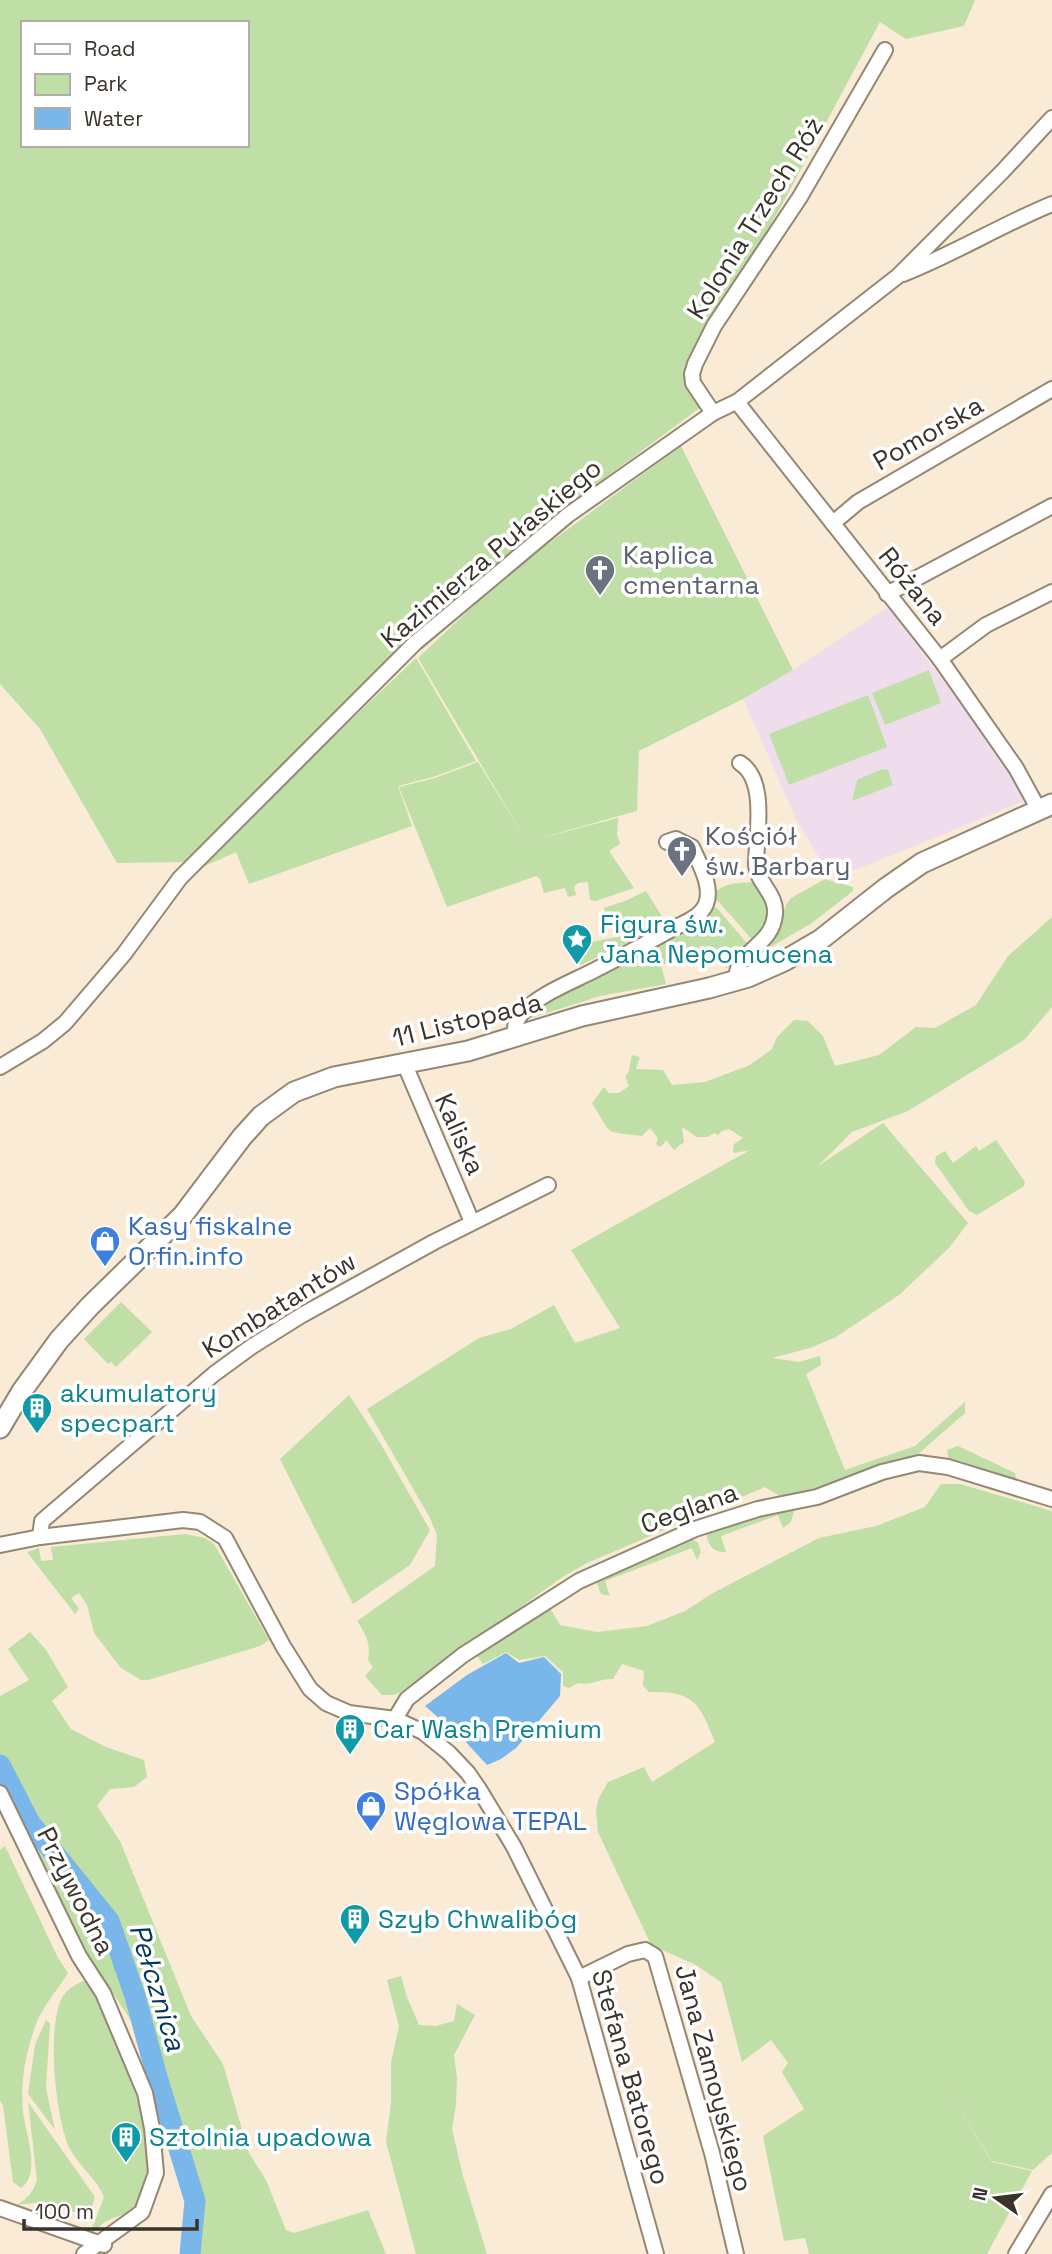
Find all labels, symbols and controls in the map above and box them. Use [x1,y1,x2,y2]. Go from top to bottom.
legend [21,21,248,147]
text: Road [84,35,136,62]
text: Park [84,70,128,97]
text: Water [84,105,143,132]
street label: Kolonia Trzech Róż [679,110,831,326]
street label: Pomorska [867,388,989,478]
street label: Kazimierza Pułaskiego [374,451,608,655]
place label: Kaplica cmentarna [623,538,759,602]
street label: Różana [871,540,955,632]
church icon: Kaplica cmentarna [583,553,617,597]
place label: Kościół św. Barbary [705,819,850,883]
church icon: Kościół św. Barbary [665,834,699,878]
place label: Figura św. Jana Nepomucena [600,907,833,971]
place icon: Figura św. Jana Nepomucena [560,922,594,966]
street label: 11 Listopada [389,985,545,1055]
street label: Kaliska [427,1088,493,1180]
place label: Kasy fiskalne Orfin.info [128,1209,292,1273]
shop icon: Kasy fiskalne Orfin.info [88,1224,122,1268]
street label: Kombatantów [196,1244,362,1366]
place label: akumulatory specpart [60,1376,217,1440]
building icon: akumulatory specpart [20,1391,54,1435]
street label: Ceglana [636,1475,742,1541]
building icon: Car Wash Premium [333,1712,367,1756]
place label: Car Wash Premium [373,1712,602,1746]
place label: Spółka Węglowa TEPAL [394,1774,587,1838]
shop icon: Spółka Węglowa TEPAL [354,1789,388,1833]
street label: Przywodna [29,1821,123,1961]
building icon: Szyb Chwalibóg [338,1902,372,1946]
place label: Szyb Chwalibóg [378,1902,577,1936]
water label: Pełcznica [122,1919,195,2056]
street label: Jana Zamoyskiego [667,1961,761,2195]
street label: Stefana Batorego [584,1965,678,2189]
building icon: Sztolnia upadowa [109,2120,143,2164]
place label: Sztolnia upadowa [149,2120,372,2154]
north arrow [961,2163,1031,2233]
text: N [966,2185,994,2203]
scale bar [24,2188,198,2232]
text: 100 m [35,2198,94,2225]

